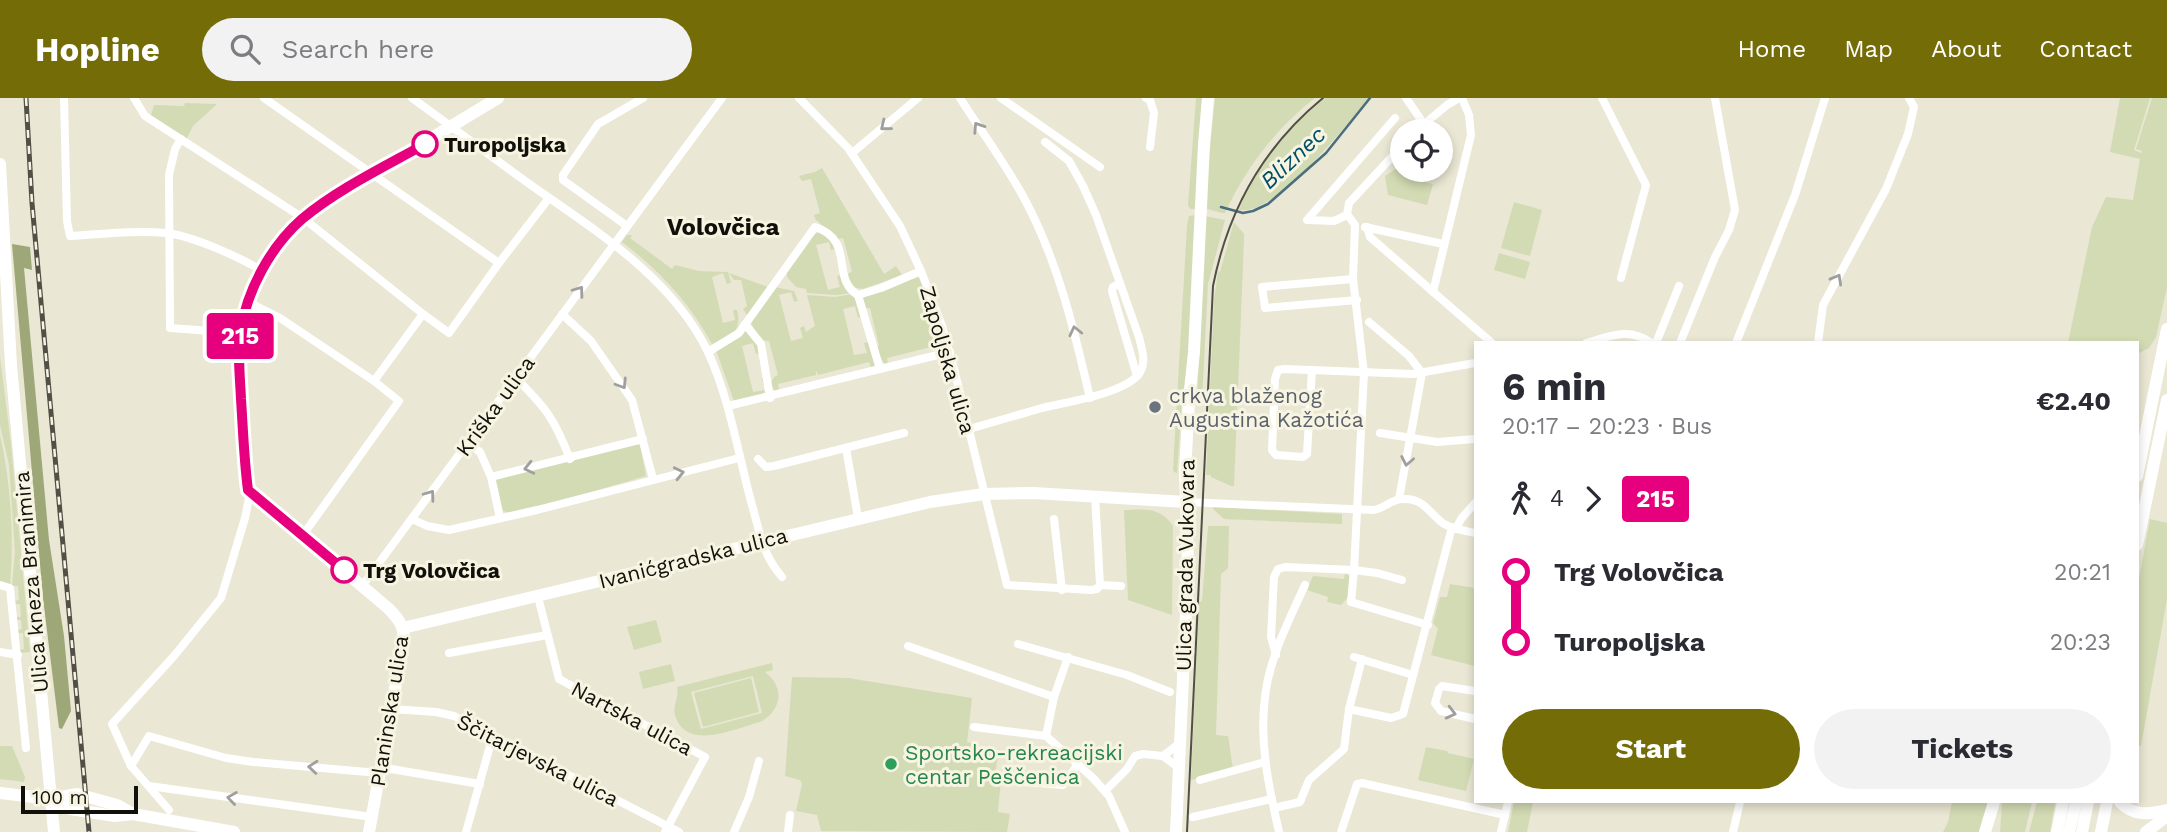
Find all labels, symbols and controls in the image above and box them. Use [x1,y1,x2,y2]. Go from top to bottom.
search box [202,18,692,81]
text: Hopline [35,30,160,69]
icon: search [226,30,264,68]
text: Search here [282,34,434,64]
text: Home [1738,35,1806,63]
text: Map [1844,35,1893,63]
text: About [1931,35,2001,63]
text: Contact [2039,35,2132,63]
one-way arrow [880,117,892,130]
map controls [1390,119,1453,182]
button: locate [1390,119,1453,182]
water label: Bliznec [1255,121,1331,195]
one-way arrow [974,122,987,135]
marker: Turopoljska [412,131,438,157]
place label: Turopoljska [444,132,567,157]
district label: Volovčica [667,213,779,241]
one-way arrow [1829,274,1842,286]
street label: Zapoljska ulica [915,283,981,437]
one-way arrow [570,286,583,299]
line badge: 215 [200,313,280,359]
text: 215 [221,322,259,350]
one-way arrow [1068,326,1083,338]
street label: Kriška ulica [450,351,540,461]
text: 6 min [1502,365,1607,409]
one-way arrow [613,377,626,390]
place label: crkva blaženog Augustina Kažotića [1169,383,1364,432]
text: €2.40 [2036,386,2111,416]
marker: crkva blaženog Augustina Kažotića [1147,399,1163,415]
text: 20:17 – 20:23 · Bus [1502,413,1712,440]
one-way arrow [1400,455,1415,467]
street label: Ulica grada Vukovara [1171,459,1199,671]
one-way arrow [524,460,536,475]
one-way arrow [673,467,685,481]
street label: Ulica kneza Branimira [9,470,53,694]
icon: walk [1502,480,1540,518]
icon: forward [1574,480,1612,518]
text: 4 [1550,485,1564,512]
text: 215 [1636,485,1675,513]
one-way arrow [422,490,434,503]
street label: Ivanićgradska ulica [596,522,790,594]
marker: Trg Volovčica [331,557,357,583]
text: Trg Volovčica [1554,557,1724,587]
place label: Trg Volovčica [363,558,501,583]
text: 20:21 [2054,559,2111,586]
text: Turopoljska [1554,627,1705,657]
text: 20:23 [2050,629,2111,656]
street label: Planinska ulica [365,634,413,788]
street label: Nartska ulica [567,676,697,761]
one-way arrow [1445,705,1457,719]
street label: Ščitarjevska ulica [453,708,623,812]
button: Start [1502,709,1800,789]
button: Tickets [1814,709,2111,789]
place label: Sportsko-rekreacijski centar Peščenica [905,740,1123,789]
marker: Sportsko-rekreacijski centar Peščenica [883,756,899,772]
one-way arrow [307,760,318,775]
scale bar [21,783,138,815]
text: 100 m [32,786,88,809]
one-way arrow [226,791,237,806]

